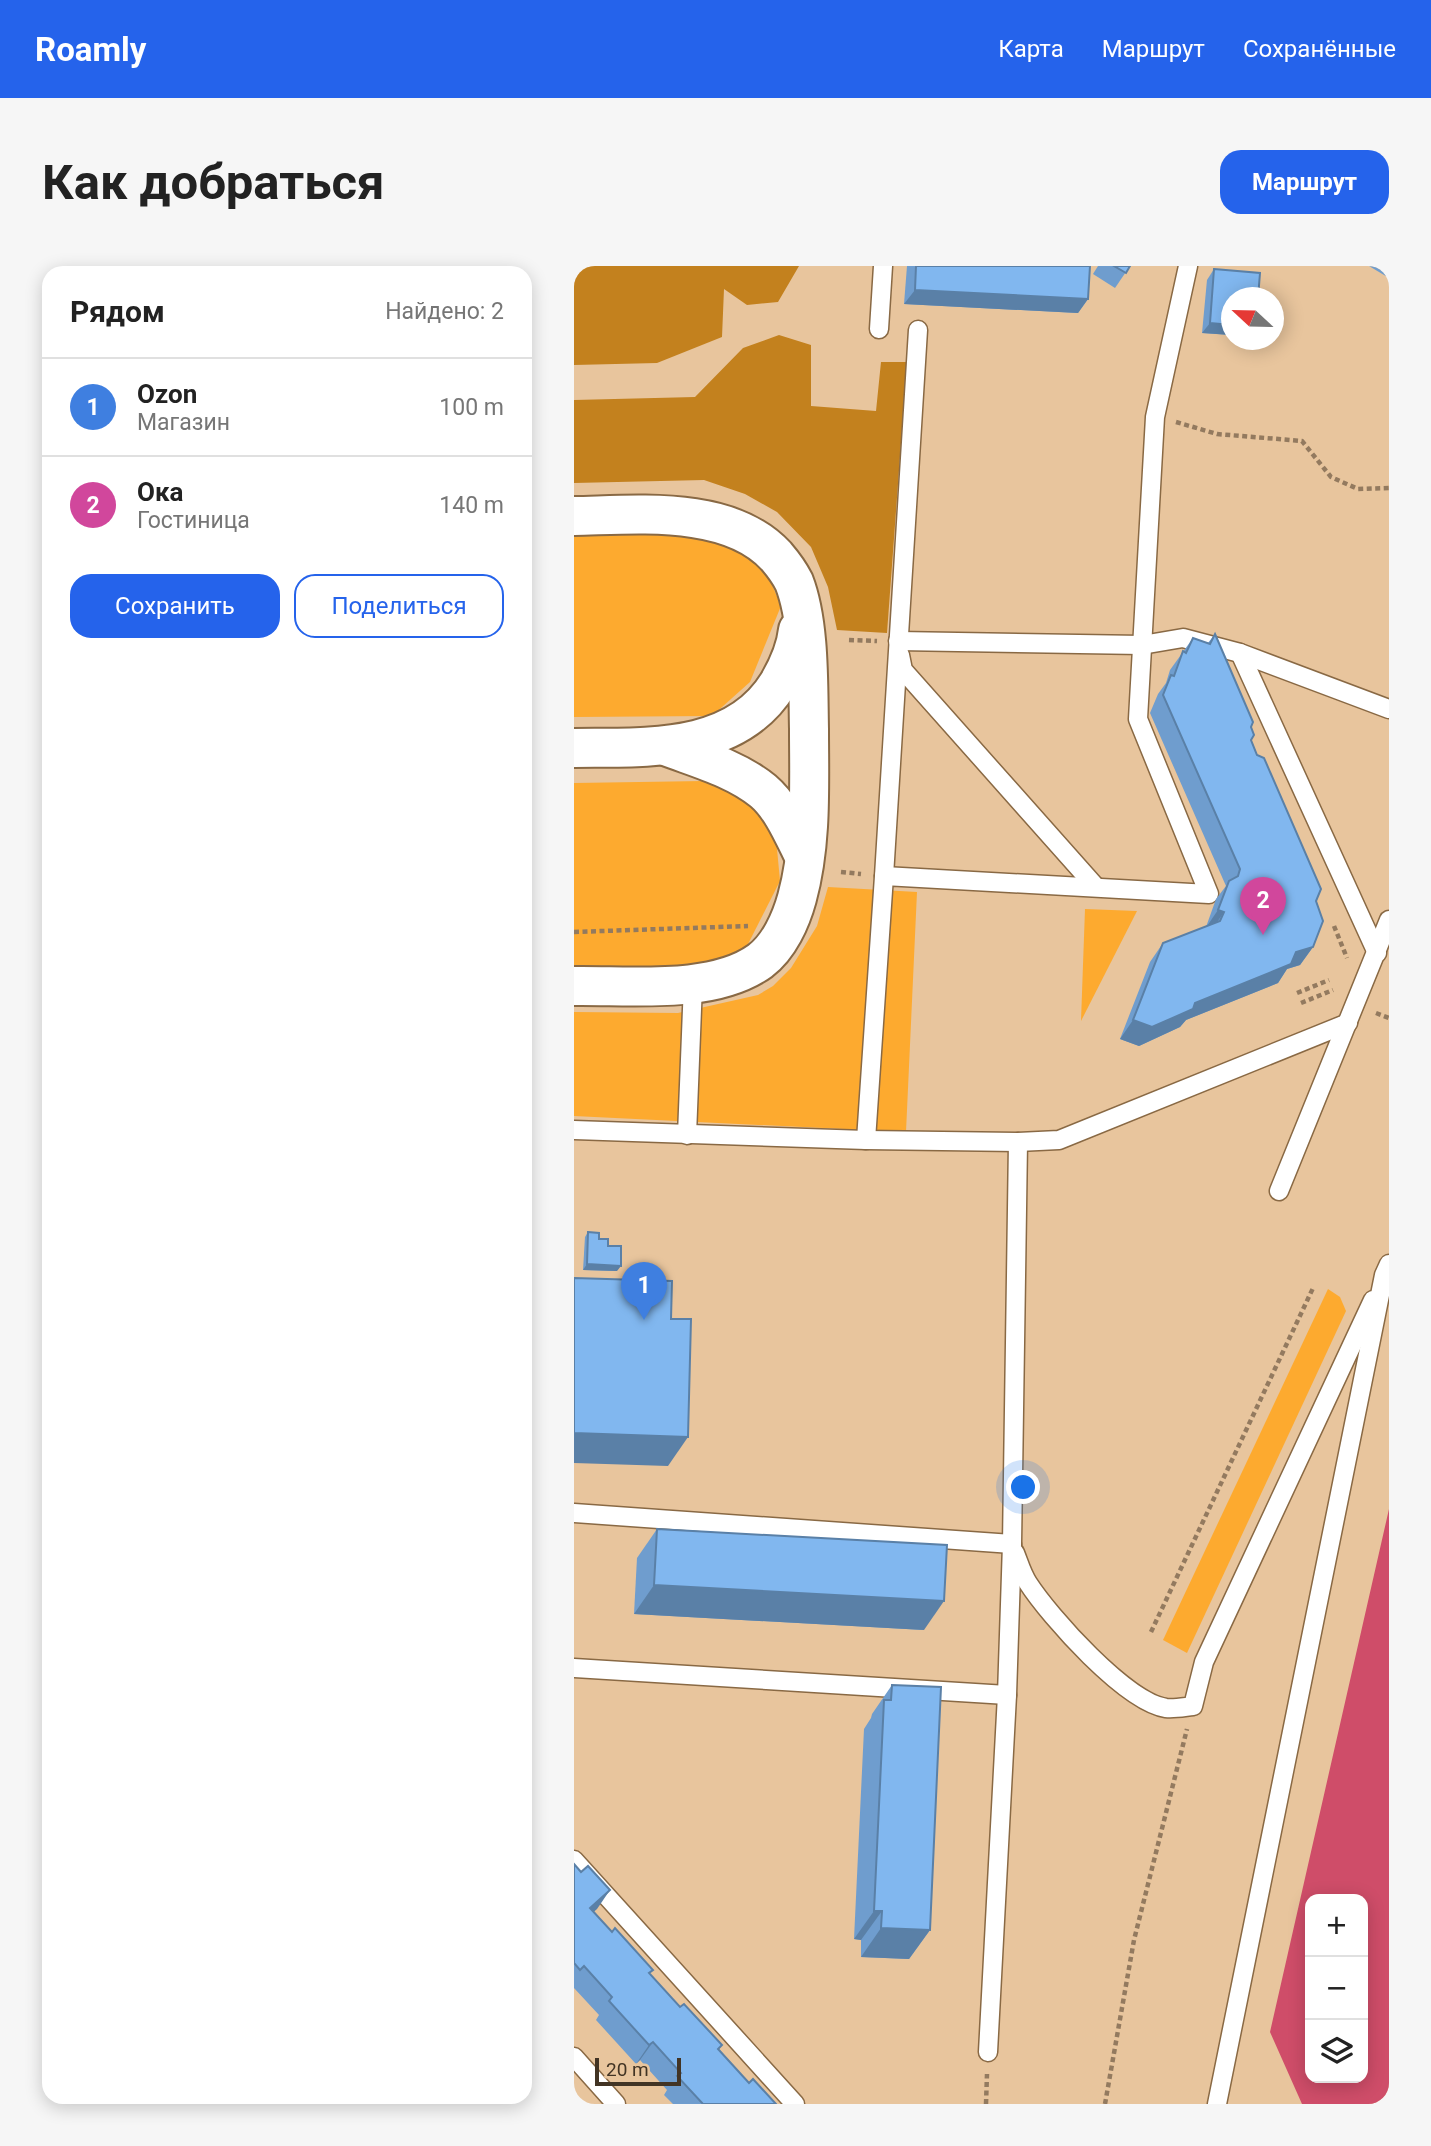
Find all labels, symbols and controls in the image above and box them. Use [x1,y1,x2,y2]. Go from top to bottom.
text: Roamly [35,30,146,69]
text: Карта [998,35,1064,63]
text: Маршрут [1102,35,1205,63]
text: Сохранённые [1243,35,1396,63]
button: Маршрут [1220,150,1389,214]
text: Как добраться [42,154,384,211]
north arrow [1221,287,1284,350]
text: Рядом [70,294,165,329]
text: Найдено: 2 [385,298,504,325]
text: Ozon [137,379,197,409]
text: 1 [86,394,100,421]
text: 100 m [439,394,504,421]
text: Магазин [137,409,230,436]
text: Ока [137,477,183,507]
text: 2 [86,492,100,519]
text: 140 m [439,492,504,519]
text: Гостиница [137,507,250,534]
button: Сохранить [70,574,280,638]
button: Поделиться [294,574,504,638]
pin: 2 [1240,877,1286,935]
pin: 1 [621,1262,667,1320]
your location [1006,1470,1040,1504]
map controls [1305,1894,1368,2083]
button: + [1305,1894,1368,1957]
button: − [1305,1957,1368,2020]
button: layers [1305,2020,1368,2083]
scale bar [595,2055,681,2087]
text: 20 m [606,2058,649,2081]

